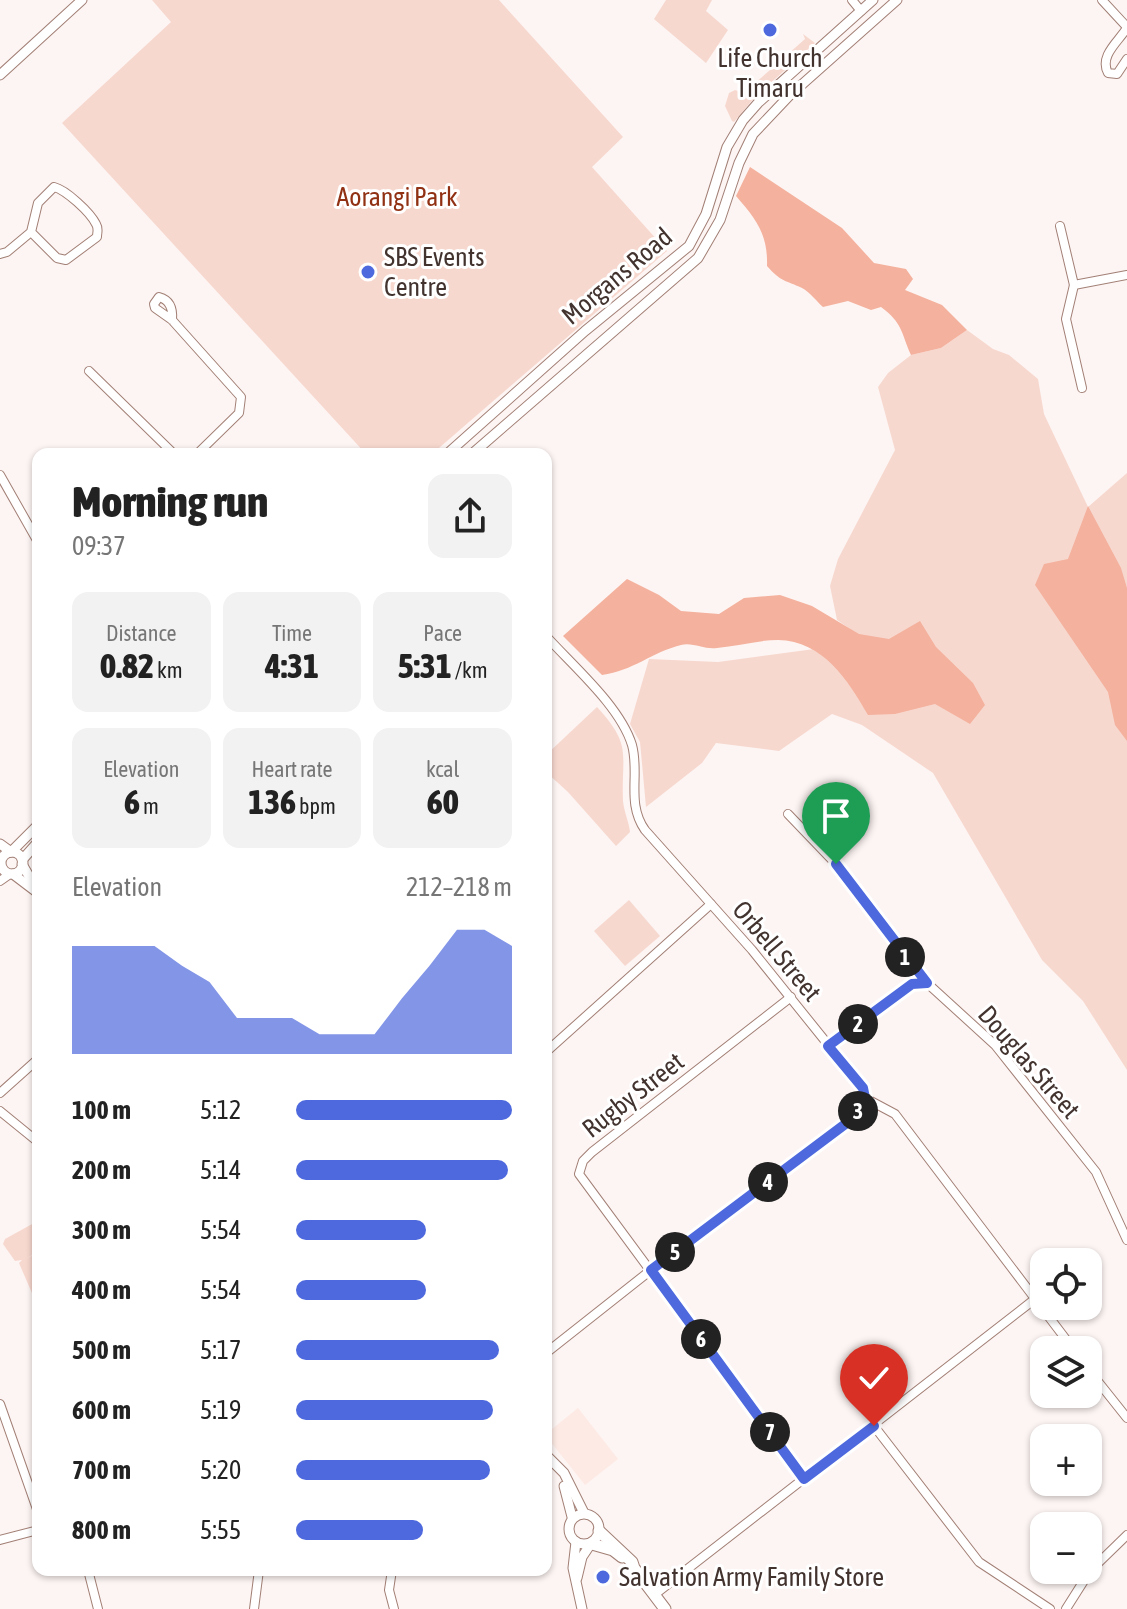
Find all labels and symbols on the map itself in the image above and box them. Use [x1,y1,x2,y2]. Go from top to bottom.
marker: Life Church Timaru [761,21,779,39]
place label: Life Church Timaru [717,43,823,103]
park label: Aorangi Park [337,182,457,212]
street label: Morgans Road [556,221,678,331]
place label: SBS Events Centre [384,242,484,302]
marker: SBS Events Centre [359,263,377,281]
pin [802,782,870,864]
street label: Orbell Street [727,895,827,1007]
pin: 1 [885,937,925,977]
street label: Douglas Street [972,1000,1086,1124]
pin: 2 [838,1004,878,1044]
street label: Rugby Street [576,1046,690,1144]
pin: 3 [838,1091,878,1131]
pin: 4 [748,1162,788,1202]
pin: 5 [655,1232,695,1272]
pin: 6 [681,1319,721,1359]
pin [840,1344,908,1426]
pin: 7 [750,1412,790,1452]
place label: Salvation Army Family Store [619,1562,884,1592]
marker: Salvation Army Family Store [594,1568,612,1586]

